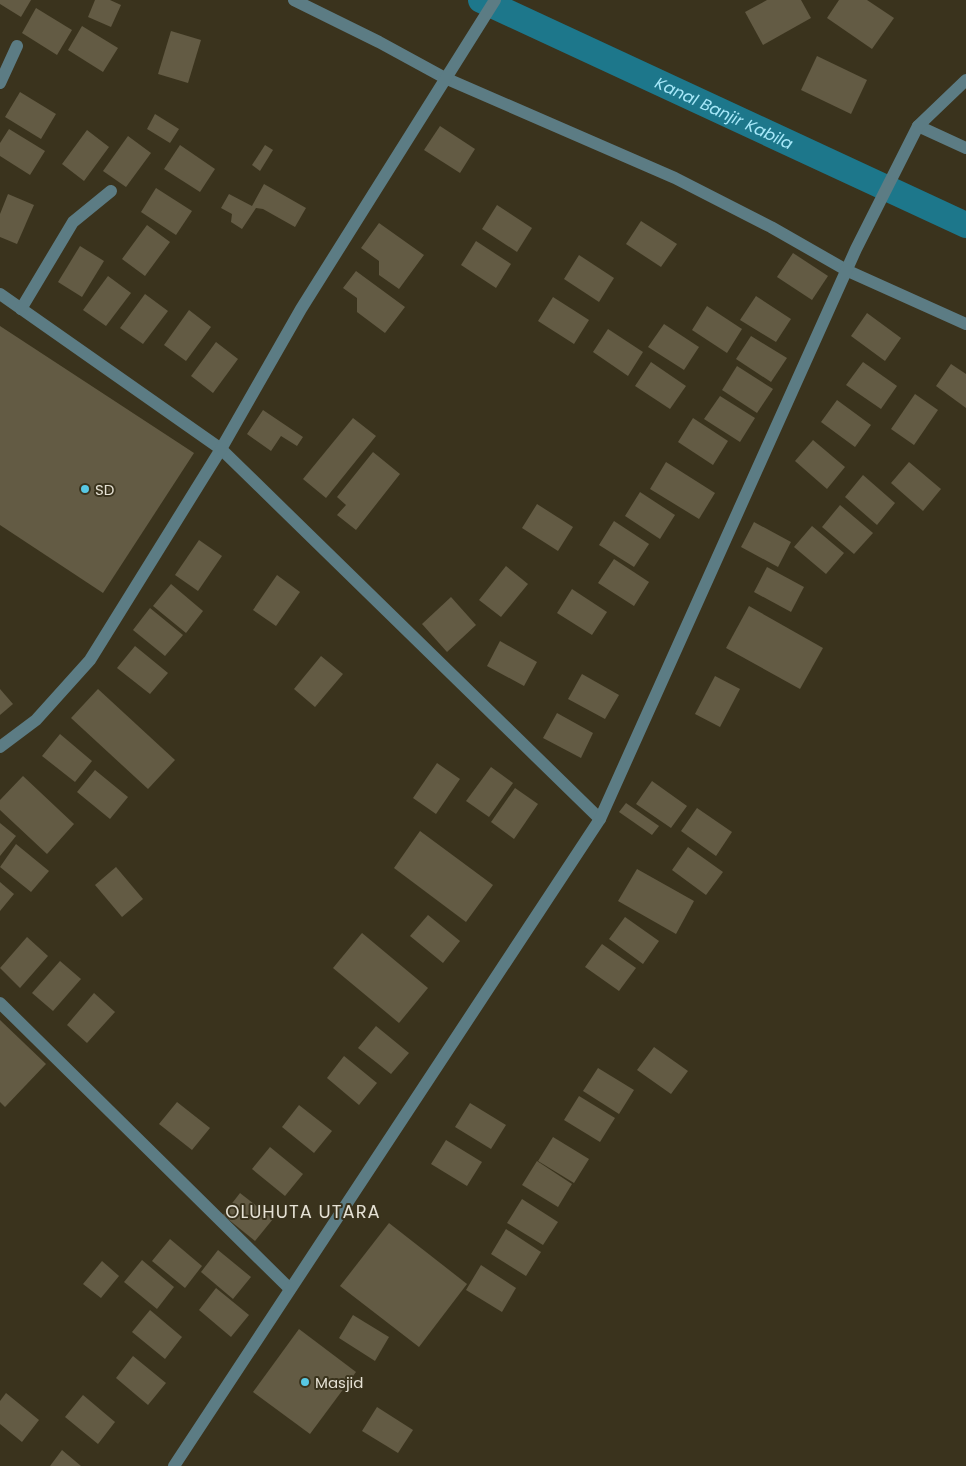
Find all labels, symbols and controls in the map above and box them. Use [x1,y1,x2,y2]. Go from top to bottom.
water label: Kanal Banjir Kabila [651,71,797,155]
place label: SD [95,479,114,500]
marker: SD [79,483,91,495]
district label: OLUHUTA UTARA [225,1199,381,1224]
place label: Masjid [315,1372,363,1393]
marker: Masjid [299,1376,311,1388]

